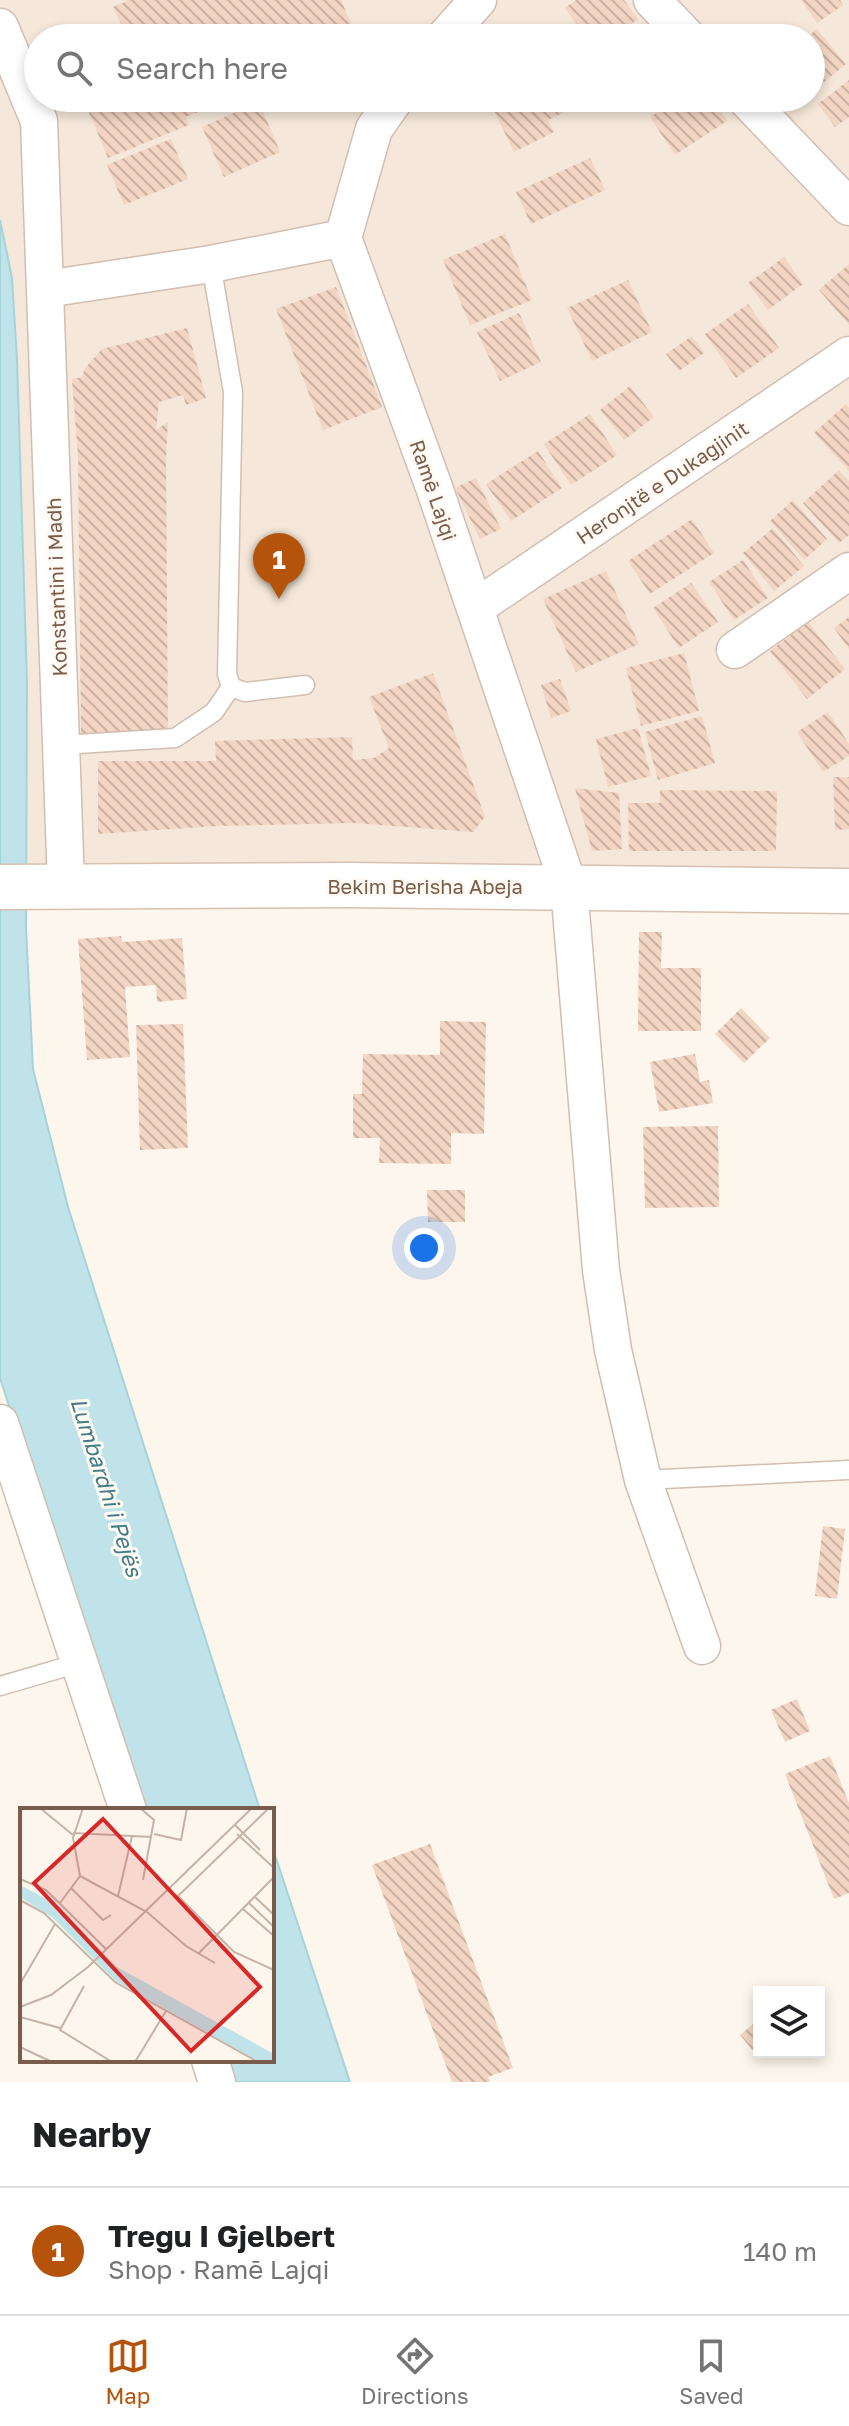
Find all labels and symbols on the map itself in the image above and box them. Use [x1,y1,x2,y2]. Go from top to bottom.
street label: Heronjtë e Dukagjinit [571,415,753,549]
street label: Ramē Lajqi [406,436,462,544]
street label: Konstantini i Madh [41,497,71,677]
pin: 1 [253,533,305,599]
street label: Bekim Berisha Abeja [327,874,523,898]
your location [404,1228,444,1268]
water label: Lumbardhi i Pejës [65,1394,149,1581]
inset map [20,1808,274,2062]

